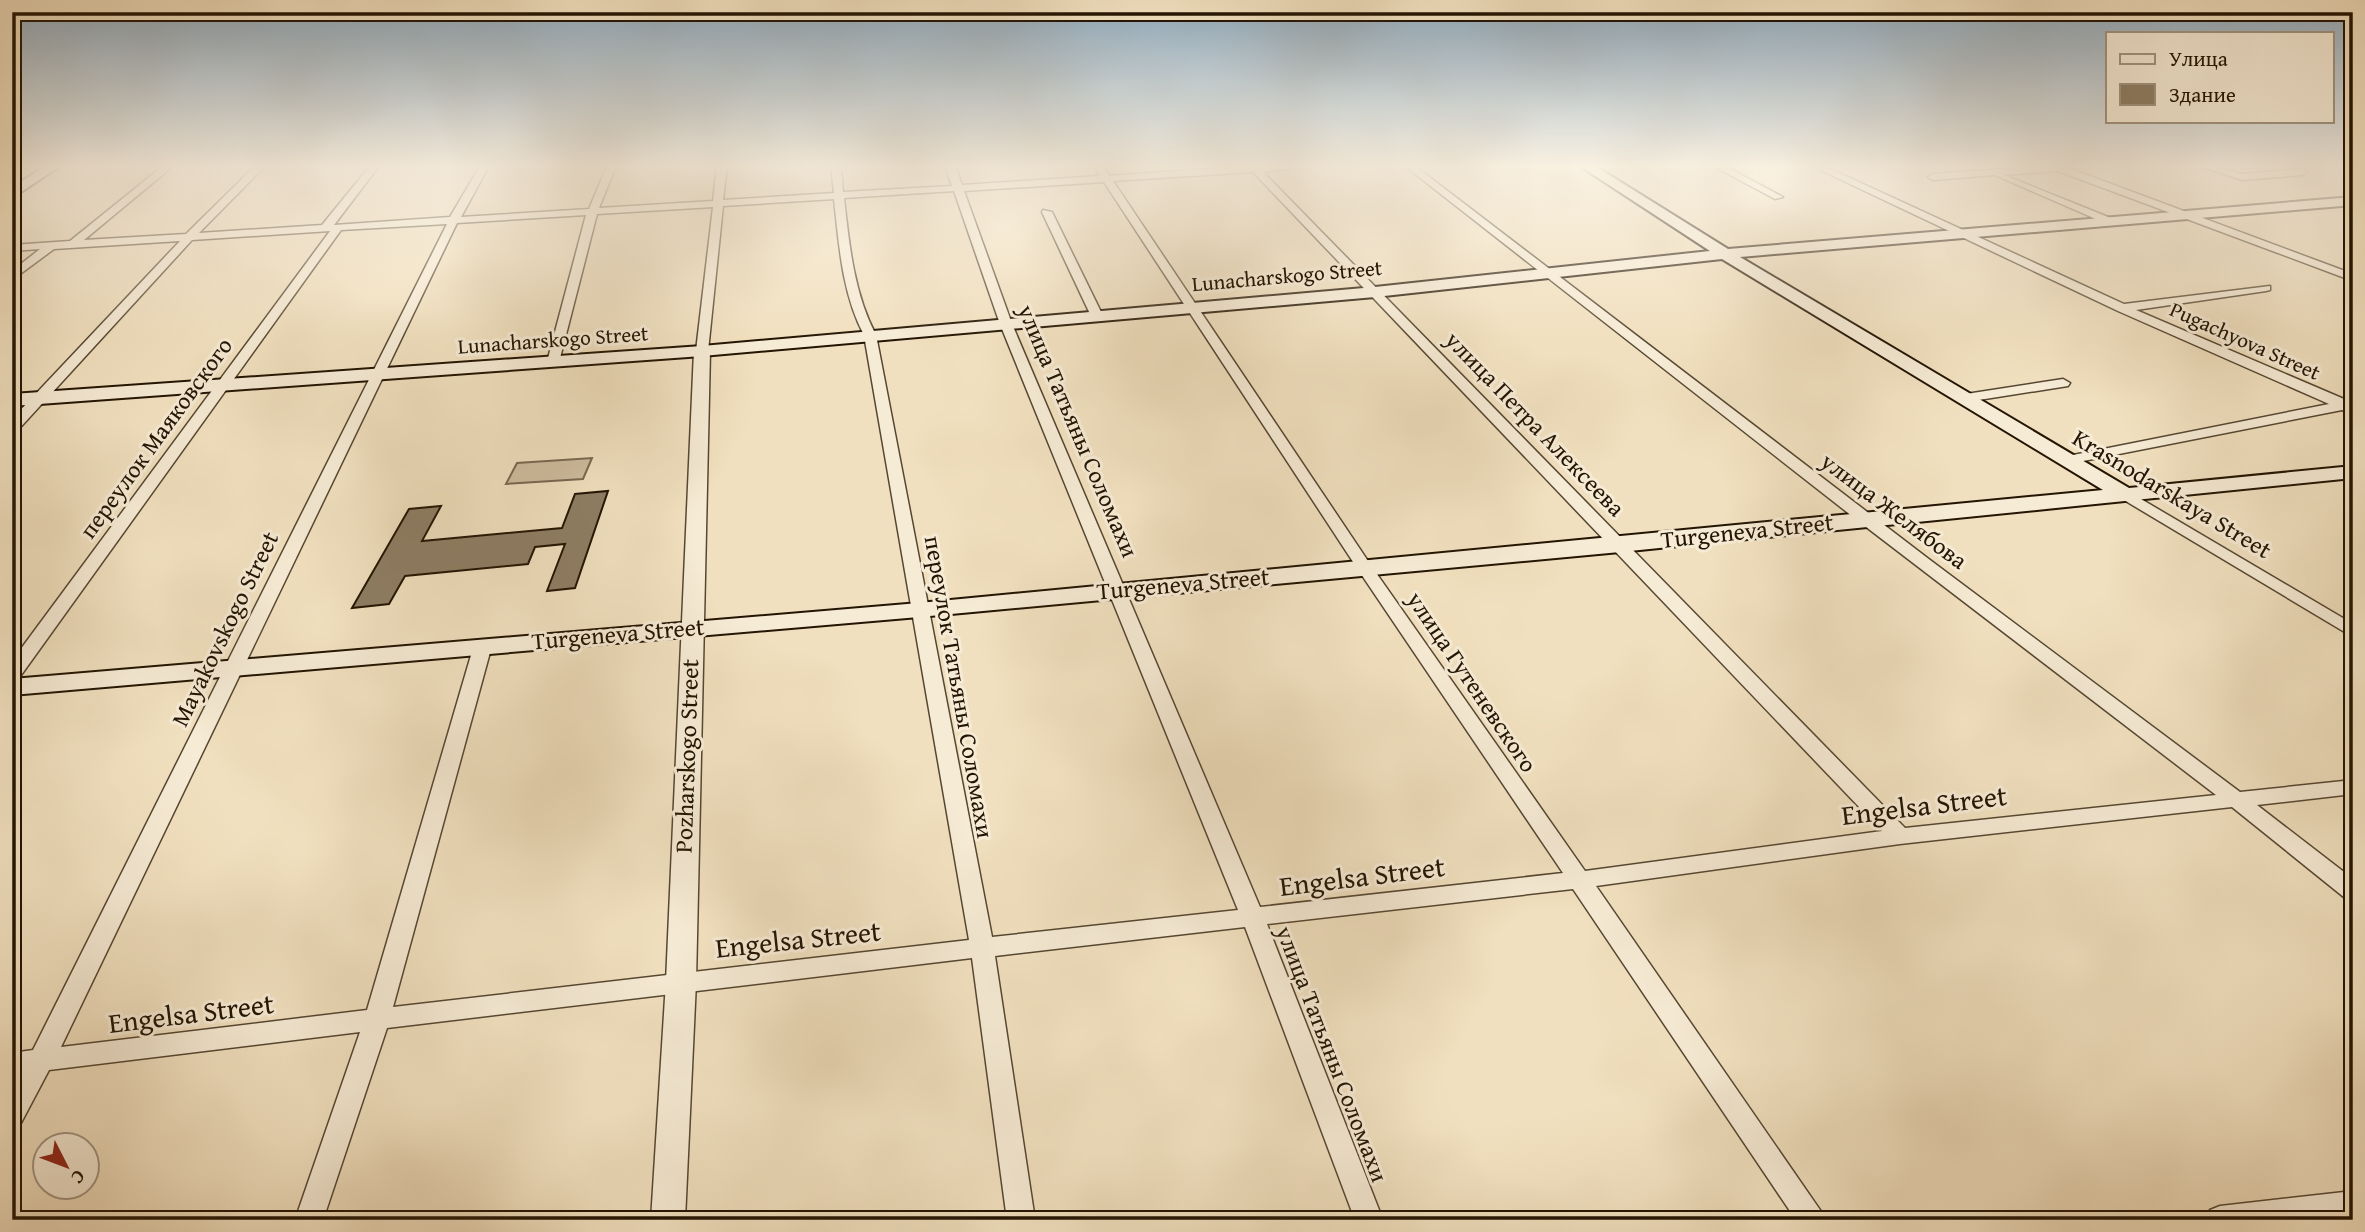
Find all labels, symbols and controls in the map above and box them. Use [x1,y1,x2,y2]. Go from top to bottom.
legend [2106,32,2334,122]
text: Улица [2169,43,2228,74]
text: Здание [2169,79,2236,110]
street label: Lunacharskogo Street [1191,252,1384,299]
street label: Pugachyova Street [2165,293,2326,388]
street label: улица Татьяны Соломахи [1009,298,1148,563]
street label: Lunacharskogo Street [457,317,650,362]
street label: улица Петра Алексеева [1437,322,1634,525]
street label: переулок Маяковского [71,330,241,546]
street label: Krasnodarskaya Street [2066,420,2279,567]
street label: улица Желябова [1813,443,1975,578]
street label: Turgeneva Street [1659,504,1835,557]
street label: Mayakovskogo Street [162,525,287,732]
street label: переулок Татьяны Соломахи [916,533,1003,841]
street label: Turgeneva Street [1095,558,1271,608]
street label: улица Гутеневского [1398,583,1546,779]
street label: Turgeneva Street [530,608,706,658]
street label: Pozharskogo Street [666,658,707,854]
street label: Engelsa Street [1839,774,2009,835]
street label: Engelsa Street [1277,845,1447,906]
street label: Engelsa Street [713,909,883,968]
street label: улица Татьяны Соломахи [1267,920,1398,1187]
street label: Engelsa Street [106,982,276,1043]
north arrow [32,1130,102,1200]
text: С [64,1164,93,1191]

